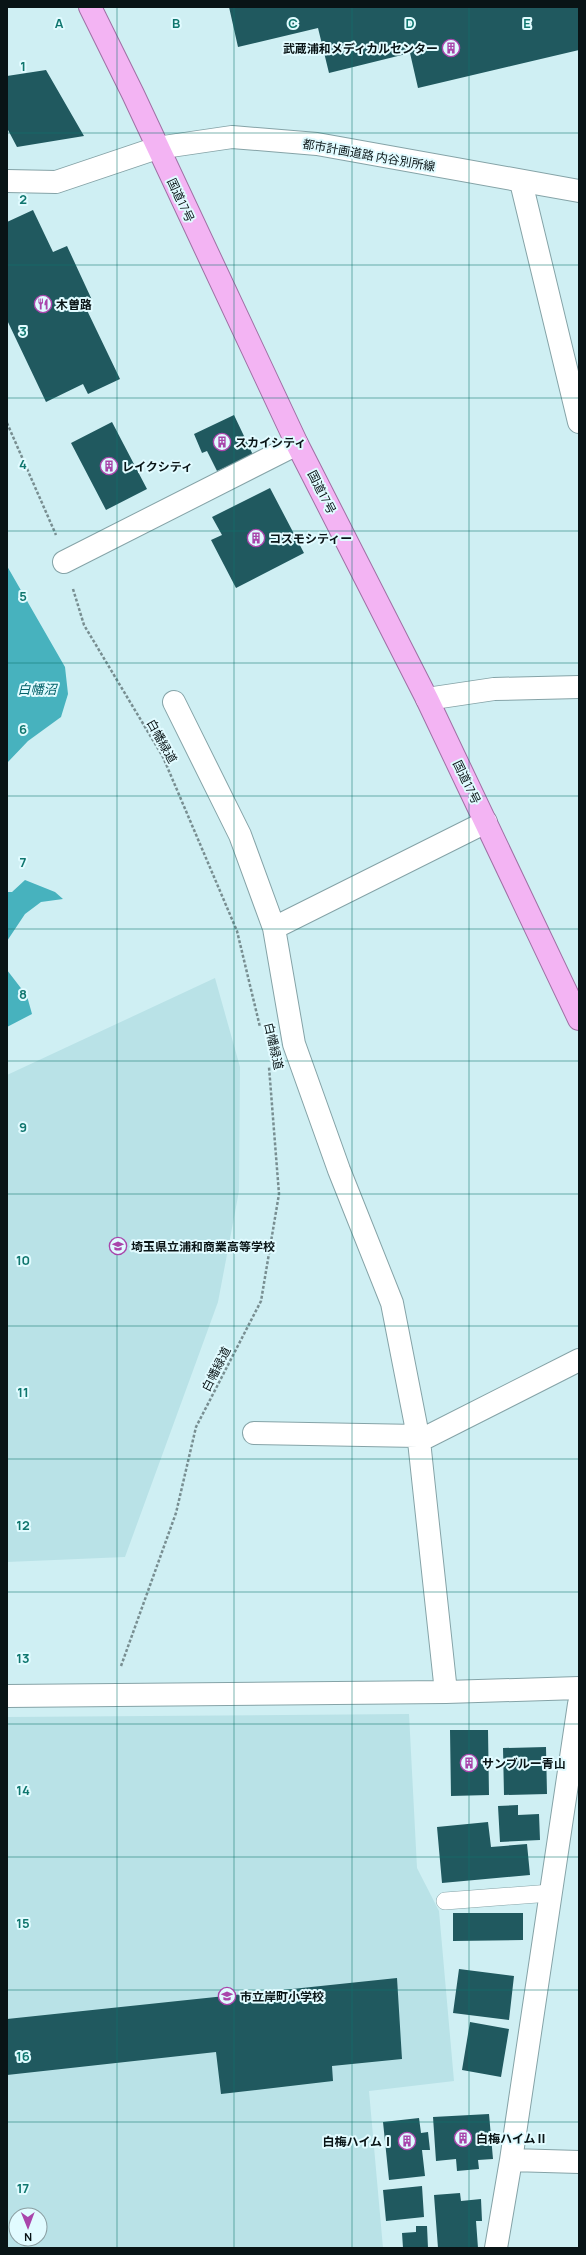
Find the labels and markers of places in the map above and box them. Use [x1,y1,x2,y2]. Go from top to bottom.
building icon: 武蔵浦和メディカルセンター [441,38,461,58]
place label: 武蔵浦和メディカルセンター [283,40,438,57]
restaurant icon: 木曽路 [33,294,53,314]
place label: 木曽路 [56,296,92,313]
building icon: スカイシティ [212,432,232,452]
place label: スカイシティ [235,434,306,451]
building icon: レイクシティ [99,456,119,476]
place label: レイクシティ [122,458,193,475]
building icon: コスモシティー [246,528,266,548]
place label: コスモシティー [269,530,352,547]
school or university icon: 埼玉県立浦和商業高等学校 [108,1236,128,1256]
place label: 埼玉県立浦和商業高等学校 [131,1238,275,1255]
building icon: サンブルー青山 [459,1753,479,1773]
place label: サンブルー青山 [482,1755,566,1772]
school or university icon: 市立岸町小学校 [217,1986,237,2006]
place label: 市立岸町小学校 [240,1988,324,2005]
building icon: 白梅ハイムⅡ [453,2128,473,2148]
place label: 白梅ハイムⅡ [476,2130,548,2147]
building icon: 白梅ハイムⅠ [397,2131,417,2151]
place label: 白梅ハイムⅠ [322,2133,394,2150]

